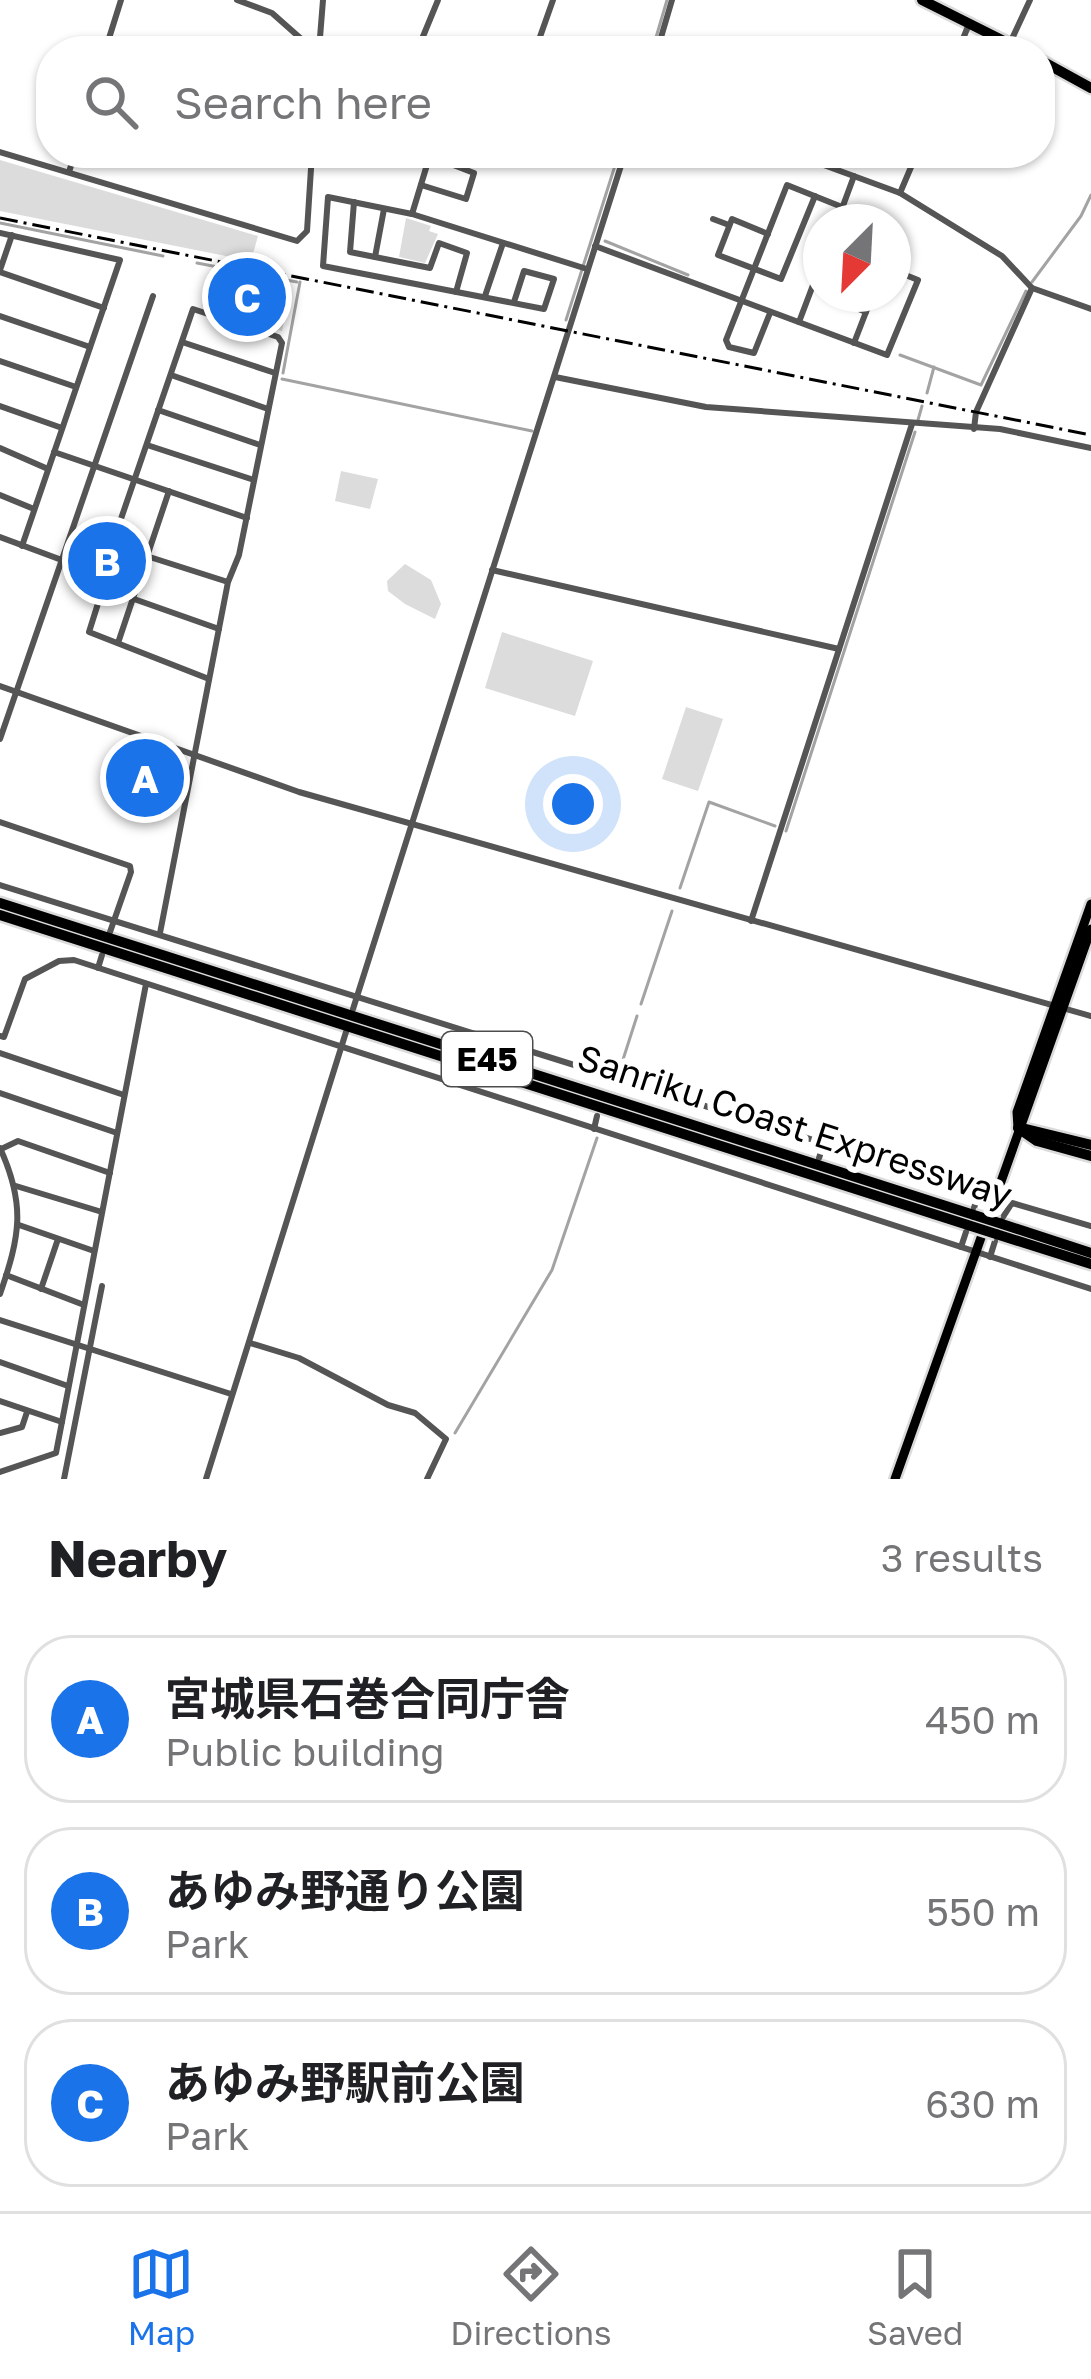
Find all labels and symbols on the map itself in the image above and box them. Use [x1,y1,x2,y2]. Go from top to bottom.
north arrow [803,204,911,312]
pin: C [208,252,286,342]
pin: B [68,516,146,606]
pin: A [106,733,184,823]
your location [543,774,603,834]
road number: E45 [442,1032,532,1086]
street label: Sanriku Coast Expressway [573,1035,1018,1216]

